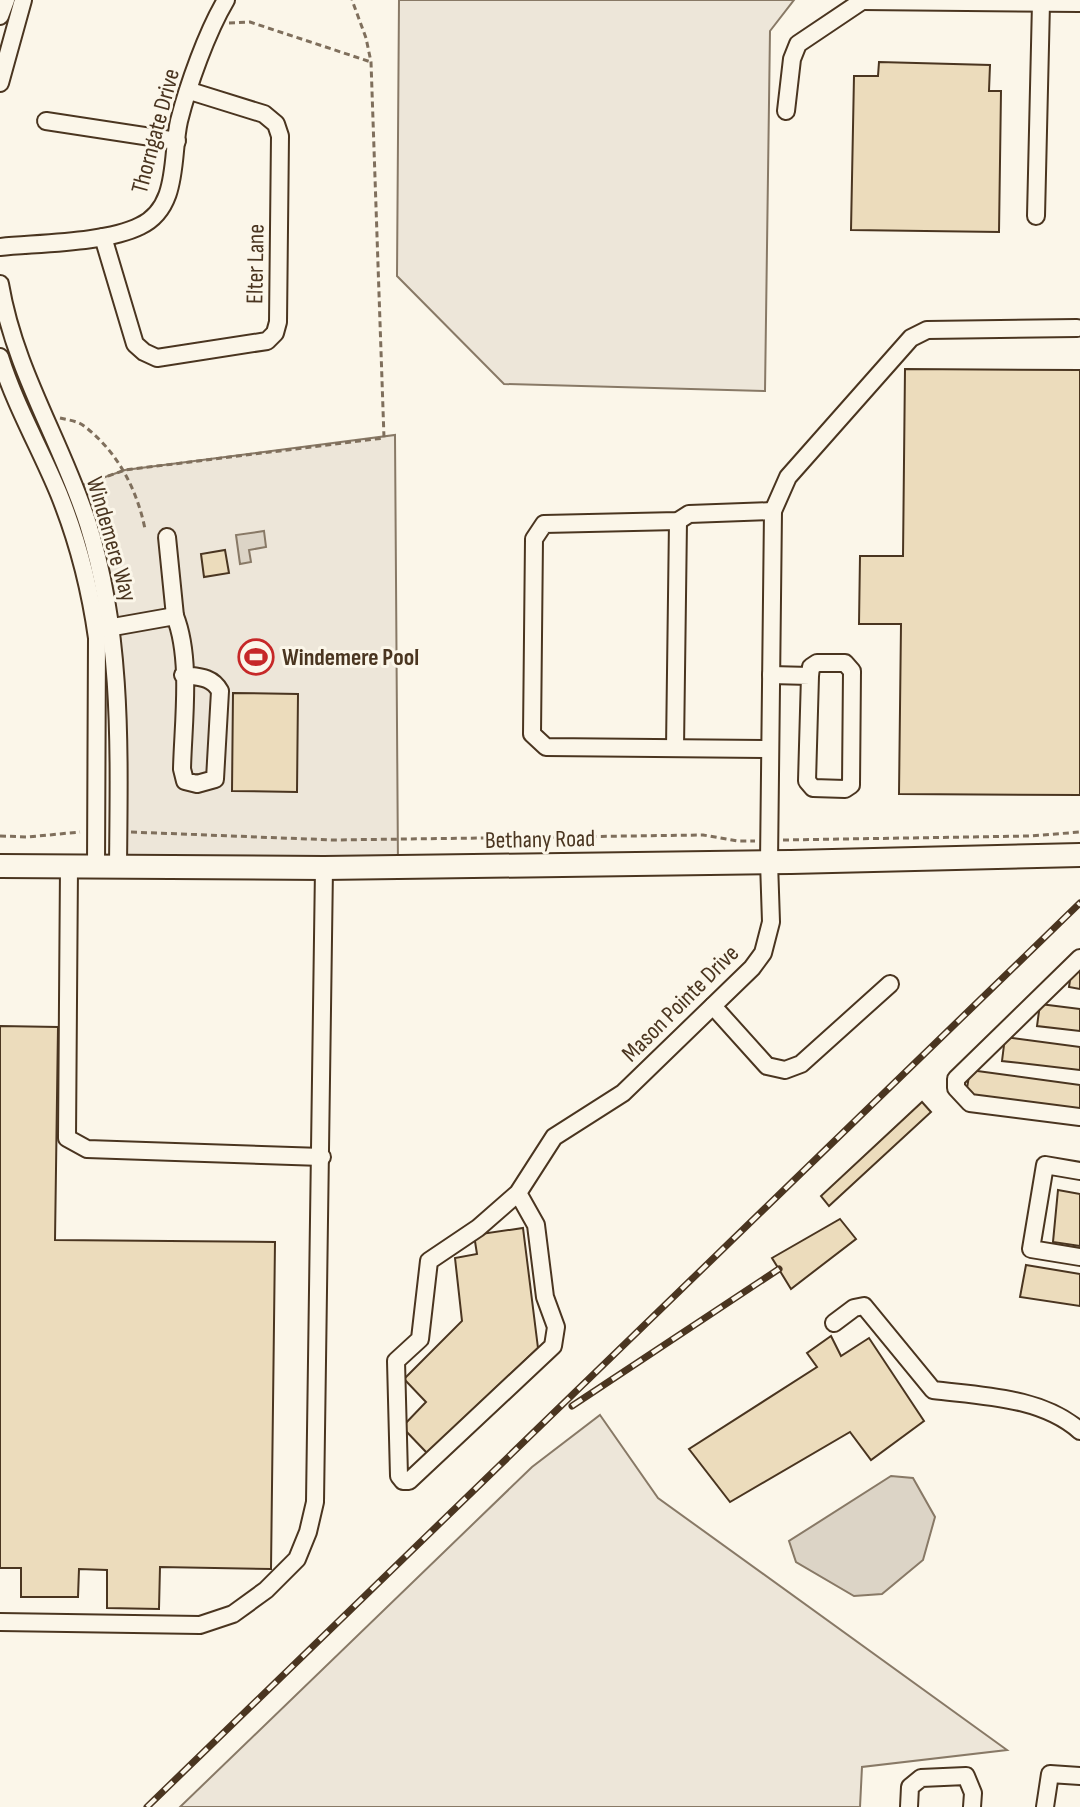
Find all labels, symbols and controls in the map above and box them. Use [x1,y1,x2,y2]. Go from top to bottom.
street label: Thorngate Drive [125,66,186,197]
street label: Elter Lane [240,224,271,304]
street label: Windemere Way [80,473,143,605]
sports icon: Windemere Pool [237,638,275,676]
place label: Windemere Pool [282,643,419,672]
street label: Bethany Road [485,824,595,855]
street label: Mason Pointe Drive [616,939,745,1068]

